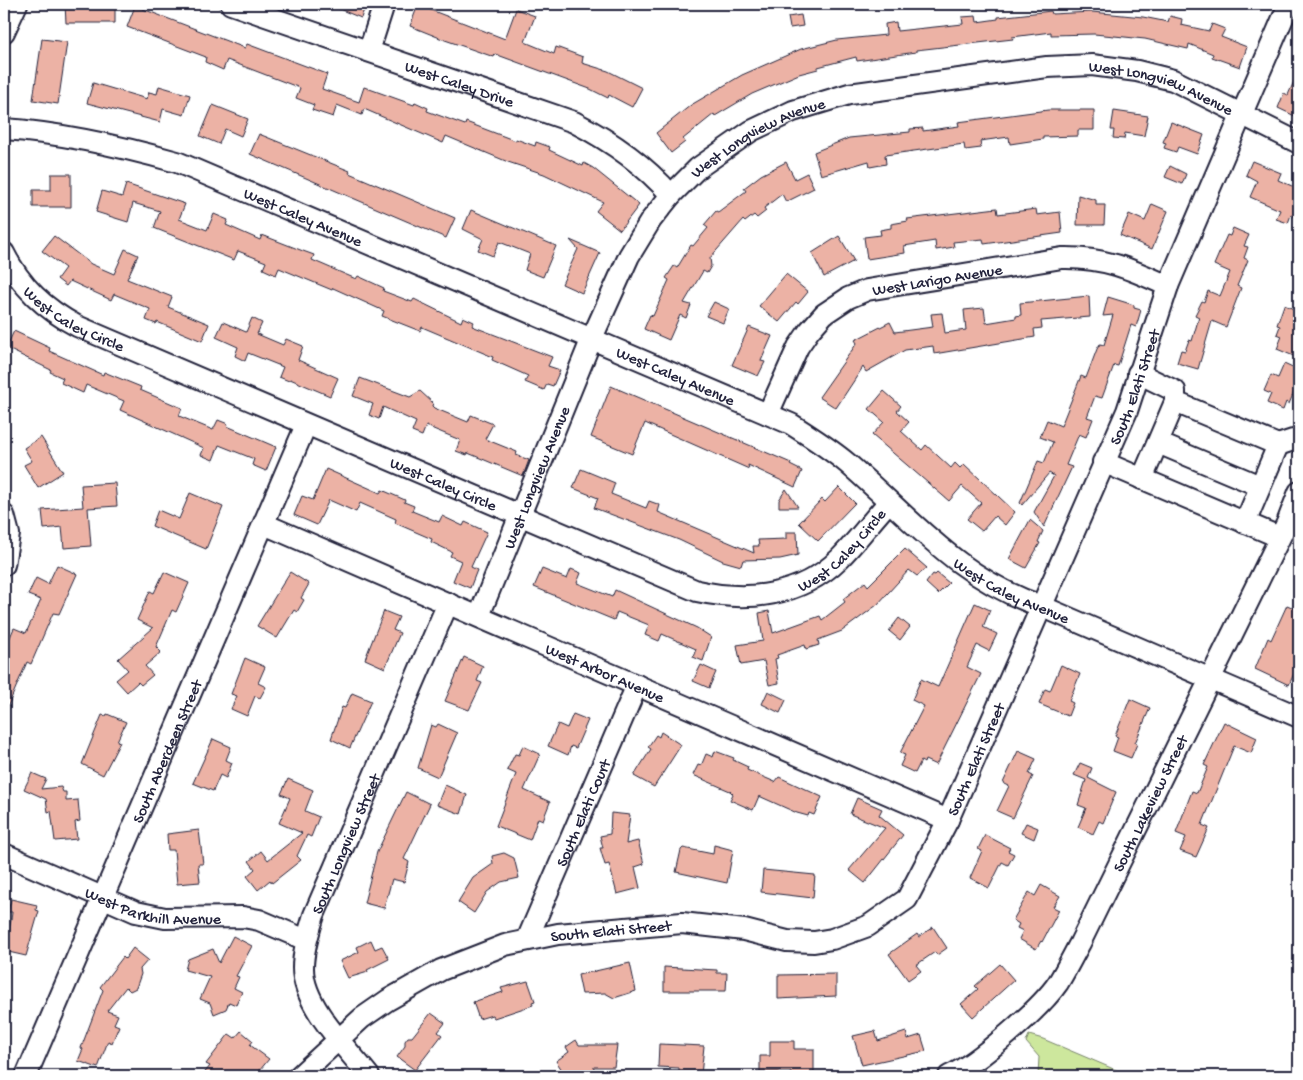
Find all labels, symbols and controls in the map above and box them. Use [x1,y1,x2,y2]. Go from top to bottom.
street label: West Caley Drive [402,59,516,114]
street label: West Longview Avenue [1087,59,1236,122]
street label: West Longview Avenue [688,96,829,183]
street label: West Caley Avenue [240,185,365,253]
street label: West Larigo Avenue [871,262,1005,302]
street label: West Caley Circle [18,284,127,358]
street label: South Elati Street [1107,326,1167,448]
street label: West Caley Avenue [612,344,738,412]
street label: West Longview Avenue [501,404,576,552]
street label: West Caley Circle [386,455,499,517]
street label: West Caley Circle [796,505,892,598]
street label: West Caley Avenue [948,555,1072,630]
street label: West Arbor Avenue [542,641,667,709]
street label: South Aberdeen Street [130,676,209,827]
street label: South Elati Street [945,700,1012,820]
street label: South Lakeview Street [1110,732,1195,876]
street label: South Elati Court [554,756,617,870]
street label: South Longview Street [309,770,387,918]
street label: West Parkhill Avenue [81,885,222,931]
street label: South Elati Street [549,918,674,948]

